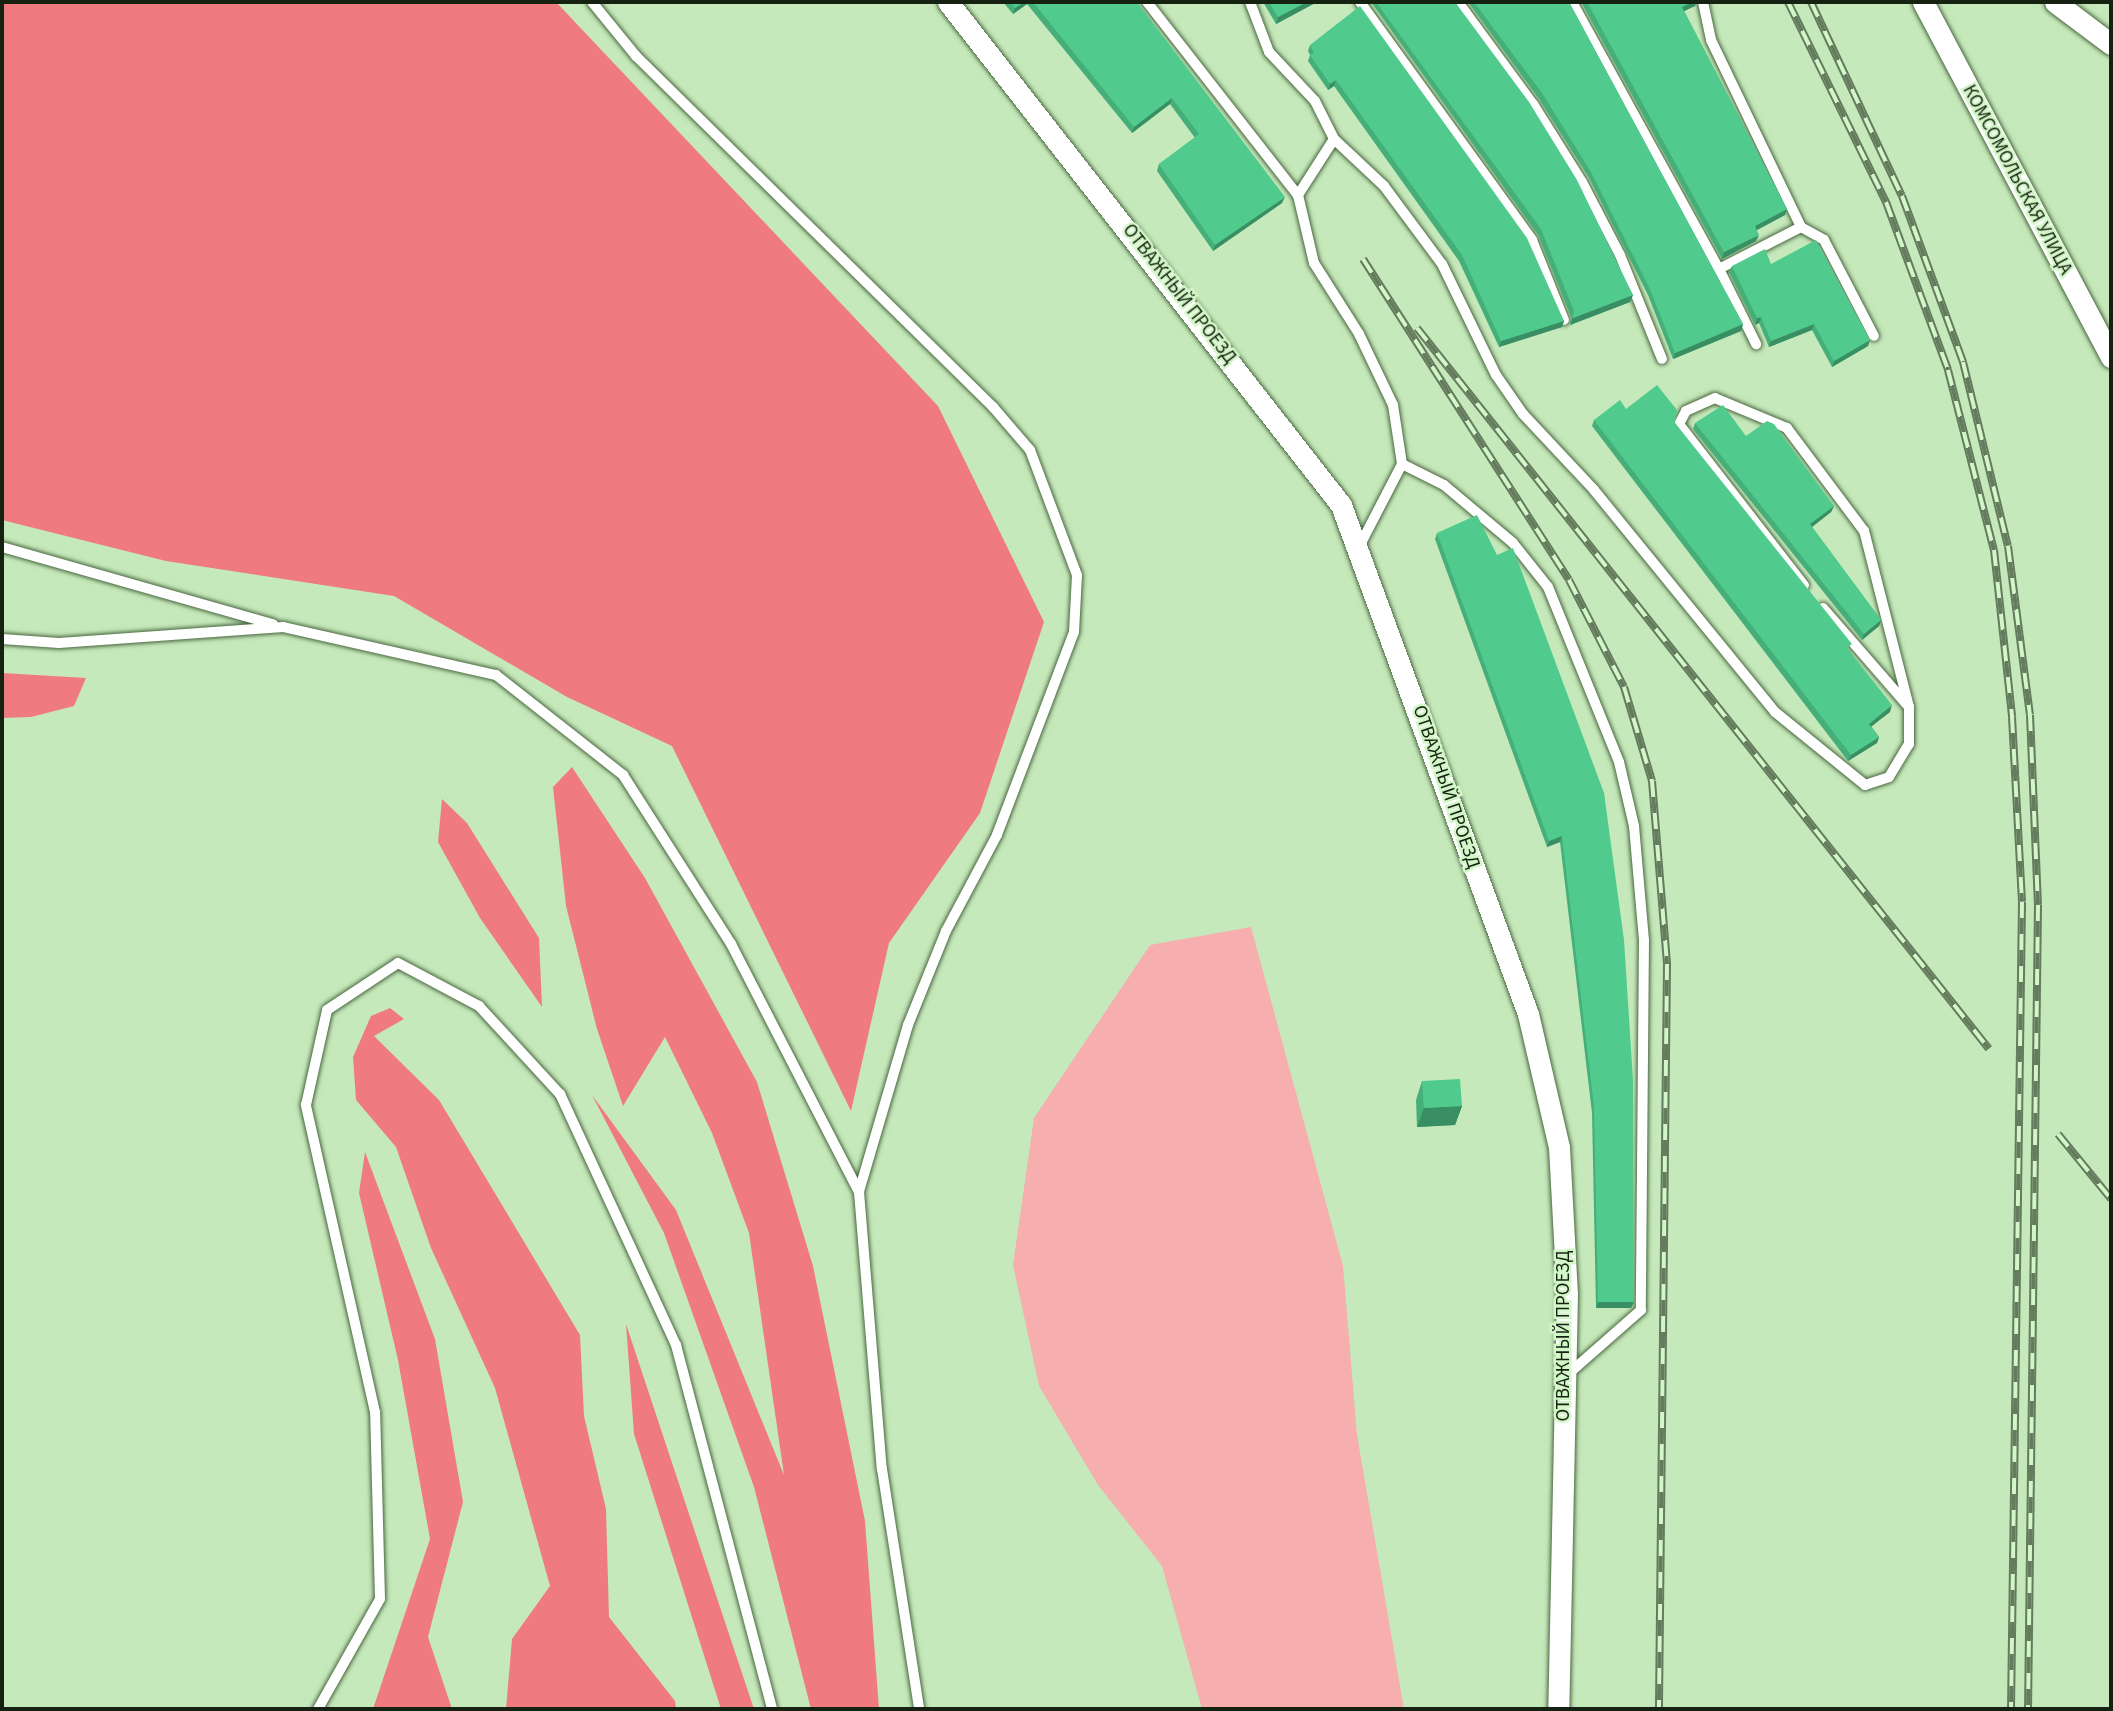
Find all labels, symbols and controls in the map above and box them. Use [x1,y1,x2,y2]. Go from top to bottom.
street label: КОМСОМОЛЬСКАЯ УЛИЦА [1957,81,2077,279]
street label: ОТВАЖНЫЙ ПРОЕЗД [1117,220,1241,368]
street label: ОТВАЖНЫЙ ПРОЕЗД [1407,702,1485,872]
street label: ОТВАЖНЫЙ ПРОЕЗД [1553,1250,1575,1422]

